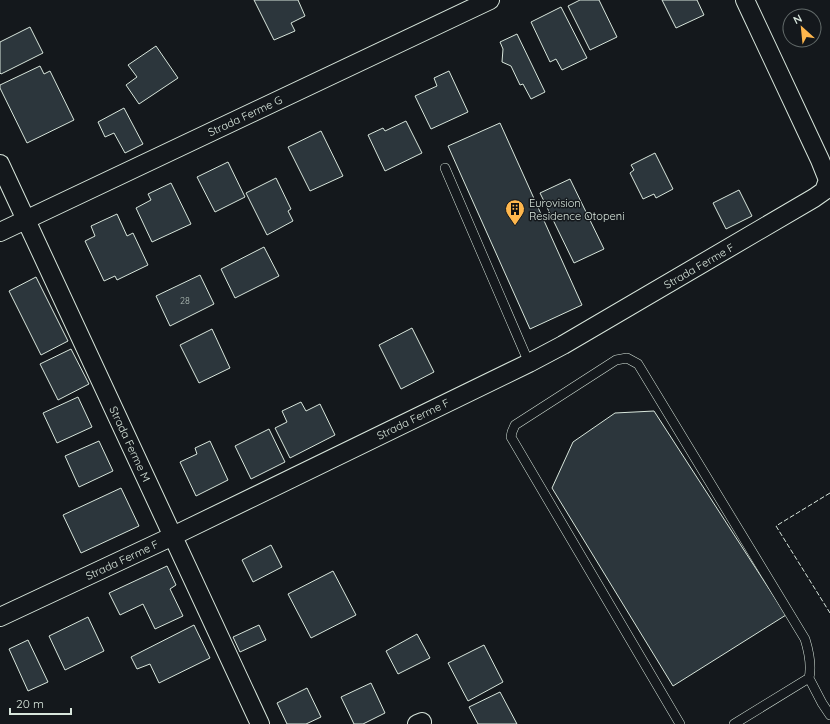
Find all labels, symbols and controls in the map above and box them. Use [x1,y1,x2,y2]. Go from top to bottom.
north arrow [782,8,822,48]
text: N [791,11,804,27]
street label: Strada Ferme G [206,93,284,139]
place label: Eurovision Residence Otopeni [529,196,625,223]
building icon: Eurovision Residence Otopeni [504,198,526,226]
street label: Strada Ferme F [661,240,737,292]
house number: 28 [180,295,190,306]
street label: Strada Ferme F [374,395,452,443]
street label: Strada Ferme M [106,404,154,484]
street label: Strada Ferme F [83,537,161,583]
scale bar [10,690,71,716]
text: 20 m [16,696,44,711]

